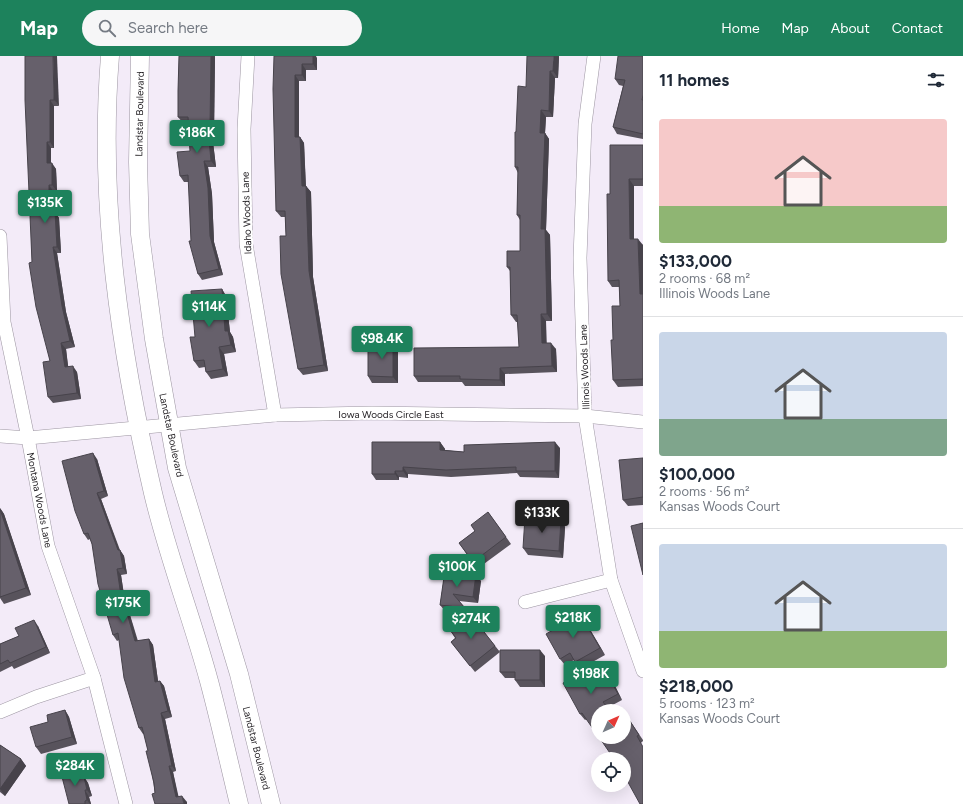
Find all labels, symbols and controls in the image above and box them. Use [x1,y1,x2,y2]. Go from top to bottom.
search box [82,10,362,46]
text: Map [20,17,58,40]
icon: search [96,17,118,39]
text: Search here [128,19,208,37]
text: Home [721,20,760,37]
text: Map [782,20,809,37]
text: About [831,20,870,37]
text: Contact [892,20,943,37]
icon: filters [925,69,947,91]
text: 11 homes [659,70,729,90]
street label: Landstar Boulevard [132,71,147,157]
pin: $186K [169,120,225,154]
text: $186K [179,125,215,140]
icon: home [767,145,839,217]
street label: Idaho Woods Lane [239,171,254,255]
pin: $135K [17,190,73,224]
text: $135K [27,195,63,210]
text: $133,000 [659,251,732,271]
text: 2 rooms · 68 m² [659,271,750,286]
text: Illinois Woods Lane [659,286,770,301]
pin: $114K [181,294,237,328]
text: $114K [191,299,227,314]
street label: Illinois Woods Lane [576,324,592,410]
pin: $98.4K [349,326,415,360]
text: $98.4K [361,331,403,346]
icon: home [767,358,839,430]
street label: Landstar Boulevard [156,392,187,478]
street label: Iowa Woods Circle East [338,408,444,421]
street label: Montana Woods Lane [24,451,55,549]
text: $100,000 [659,464,735,484]
text: 2 rooms · 56 m² [659,484,750,499]
text: Kansas Woods Court [659,499,780,514]
pin: $133K [514,500,570,534]
text: $133K [524,505,560,520]
pin: $100K [429,554,485,588]
text: $100K [438,559,476,574]
icon: home [767,570,839,642]
pin: $175K [95,590,151,624]
text: $175K [105,595,141,610]
pin: $218K [545,605,601,639]
pin: $274K [443,606,499,640]
text: $218K [555,610,591,625]
text: $274K [452,611,490,626]
pin: $198K [563,661,619,695]
text: $198K [573,666,609,681]
text: $218,000 [659,676,733,696]
text: 5 rooms · 123 m² [659,696,755,711]
north arrow [591,704,631,744]
map controls [591,704,631,792]
street label: Landstar Boulevard [240,705,273,791]
text: Kansas Woods Court [659,711,780,726]
button: locate [591,752,631,792]
pin: $284K [47,753,103,787]
text: $284K [55,758,95,773]

